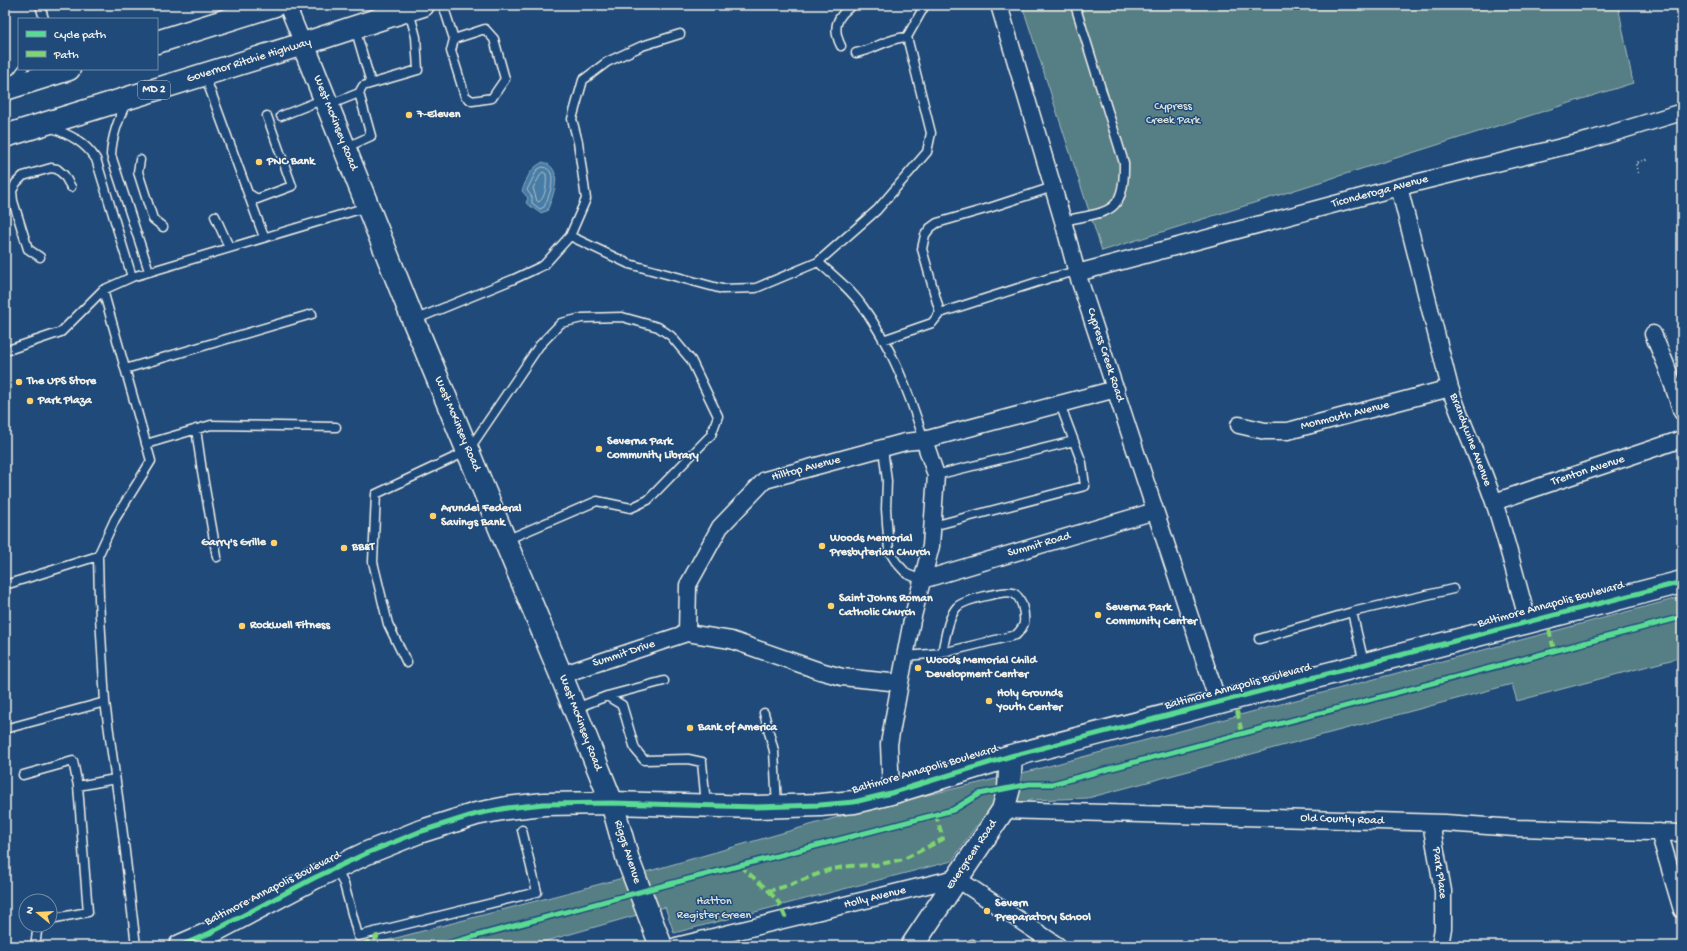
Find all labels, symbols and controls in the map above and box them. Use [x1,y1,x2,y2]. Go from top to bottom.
legend [18,18,158,70]
text: Cycle path [54,29,107,43]
street label: Governor Ritchie Highway [185,35,313,87]
text: Path [53,49,79,63]
street label: West McKinsey Road [310,73,361,174]
road number: MD 2 [138,81,170,99]
park label: Cypress Creek Park [1146,100,1202,128]
place label: 7-Eleven [416,108,461,122]
marker: 7-Eleven [404,110,414,120]
place label: PNC Bank [266,155,316,169]
marker: PNC Bank [254,157,264,167]
street label: Ticonderoga Avenue [1329,172,1431,212]
street label: Cypress Creek Road [1083,306,1127,405]
place label: The UPS Store [26,375,97,389]
street label: West McKinsey Road [431,375,484,474]
marker: The UPS Store [14,377,24,387]
street label: Brandywine Avenue [1445,391,1494,489]
place label: Park Plaza [37,394,93,408]
marker: Park Plaza [25,396,35,406]
street label: Monmouth Avenue [1299,398,1392,434]
place label: Severna Park Community Library [606,435,699,463]
marker: Severna Park Community Library [594,444,604,454]
street label: Trenton Avenue [1548,452,1627,490]
street label: Hilltop Avenue [770,453,843,485]
place label: Arundel Federal Savings Bank [440,502,522,530]
marker: Arundel Federal Savings Bank [428,511,438,521]
street label: Summit Road [1006,529,1073,561]
place label: Woods Memorial Presbyterian Church [829,532,931,560]
place label: Garry's Grille [201,536,267,550]
marker: Garry's Grille [269,538,279,548]
place label: BB&T [351,541,376,555]
marker: Woods Memorial Presbyterian Church [817,541,827,551]
marker: BB&T [339,543,349,553]
street label: Baltimore Annapolis Boulevard [1475,578,1627,632]
place label: Saint Johns Roman Catholic Church [838,592,933,620]
marker: Saint Johns Roman Catholic Church [826,601,836,611]
place label: Severna Park Community Center [1105,601,1199,629]
marker: Severna Park Community Center [1093,610,1103,620]
place label: Rockwell Fitness [249,619,331,633]
marker: Rockwell Fitness [237,621,247,631]
street label: Summit Drive [591,637,658,671]
place label: Woods Memorial Child Development Center [925,654,1038,682]
street label: Baltimore Annapolis Boulevard [1162,660,1314,714]
marker: Woods Memorial Child Development Center [913,663,923,673]
street label: West McKinsey Road [555,673,605,774]
place label: Holy Grounds Youth Center [995,687,1064,715]
marker: Holy Grounds Youth Center [984,696,994,706]
place label: Bank of America [697,721,778,735]
marker: Bank of America [685,723,695,733]
street label: Baltimore Annapolis Boulevard [850,742,1000,798]
street label: Old County Road [1300,812,1385,828]
street label: Evergreen Road [943,817,1001,893]
street label: Riggs Avenue [610,819,644,886]
street label: Park Place [1428,845,1450,900]
street label: Baltimore Annapolis Boulevard [202,848,344,930]
street label: Holly Avenue [843,883,908,912]
north arrow [18,893,58,933]
park label: Hatton Register Green [677,895,752,923]
place label: Severn Preparatory School [994,897,1091,925]
text: N [24,905,37,916]
marker: Severn Preparatory School [982,906,992,916]

